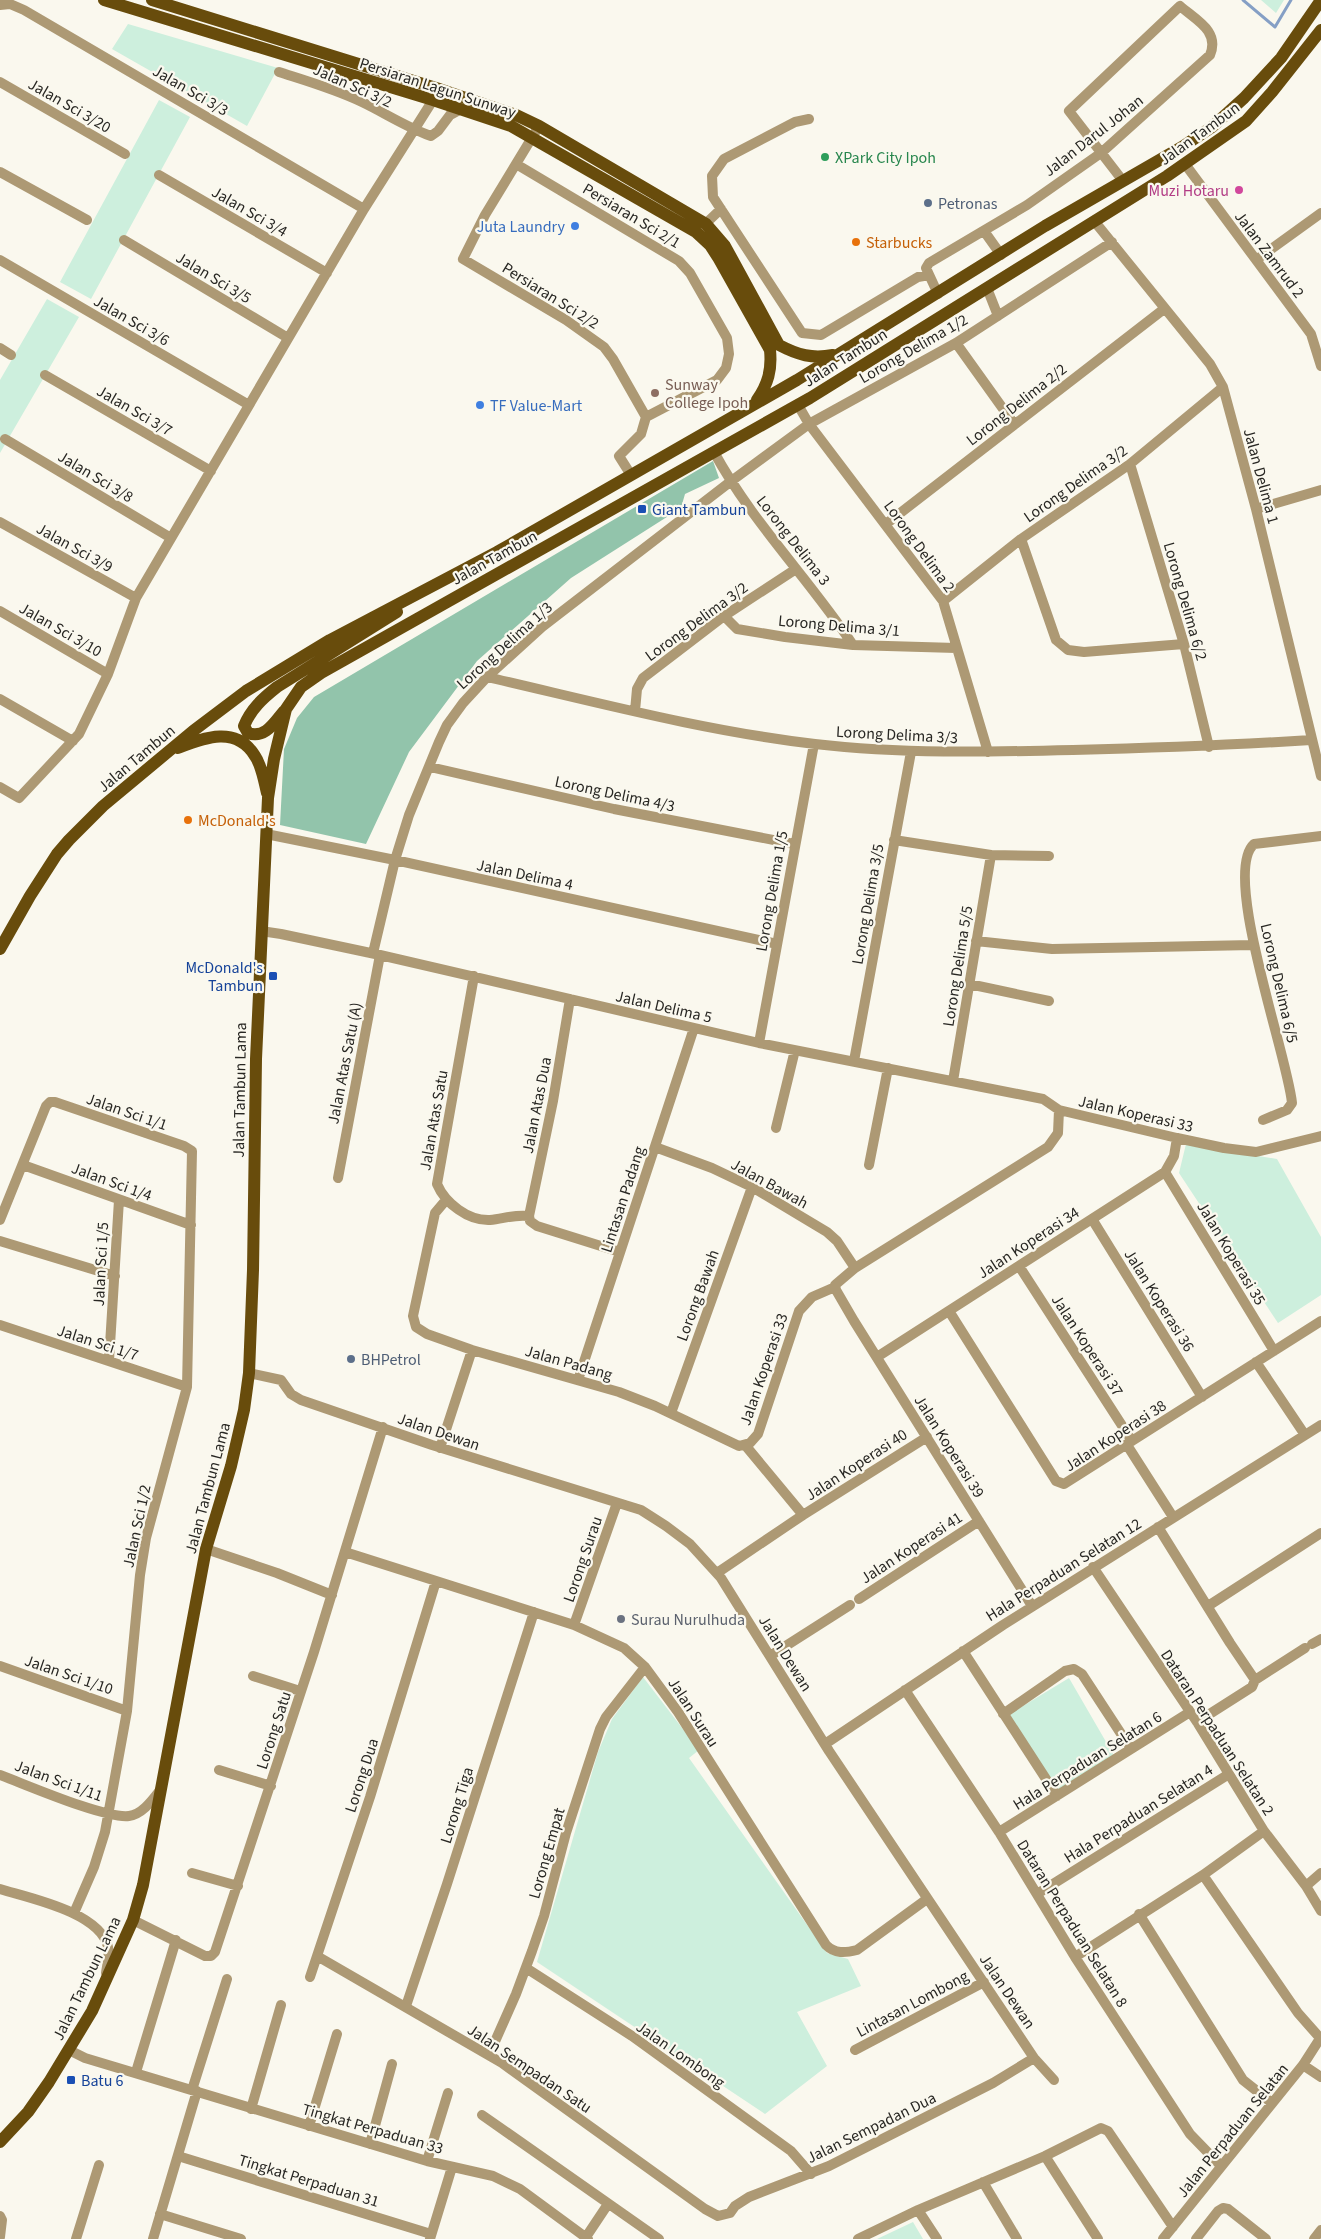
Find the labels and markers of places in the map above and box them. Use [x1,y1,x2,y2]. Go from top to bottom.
place label: XPark City Ipoh [835,147,936,169]
marker: XPark City Ipoh [819,151,831,163]
place label: Muzi Hotaru [1149,180,1229,202]
marker: Muzi Hotaru [1233,184,1245,196]
place label: Petronas [938,193,998,215]
marker: Petronas [922,197,934,209]
place label: Juta Laundry [477,216,566,238]
marker: Juta Laundry [569,220,581,232]
place label: Starbucks [866,232,933,254]
marker: Starbucks [850,236,862,248]
place label: Sunway College Ipoh [665,374,748,414]
marker: Sunway College Ipoh [649,387,661,399]
place label: TF Value-Mart [490,395,583,417]
marker: TF Value-Mart [474,399,486,411]
place label: Giant Tambun [652,499,746,521]
marker: Giant Tambun [636,503,648,515]
place label: McDonald's [198,810,276,832]
marker: McDonald's [182,814,194,826]
place label: McDonald's Tambun [185,957,263,997]
marker: McDonald's Tambun [267,970,279,982]
place label: BHPetrol [361,1349,421,1371]
marker: BHPetrol [345,1353,357,1365]
place label: Surau Nurulhuda [631,1609,745,1631]
marker: Surau Nurulhuda [615,1613,627,1625]
place label: Batu 6 [81,2070,124,2092]
marker: Batu 6 [65,2074,77,2086]

